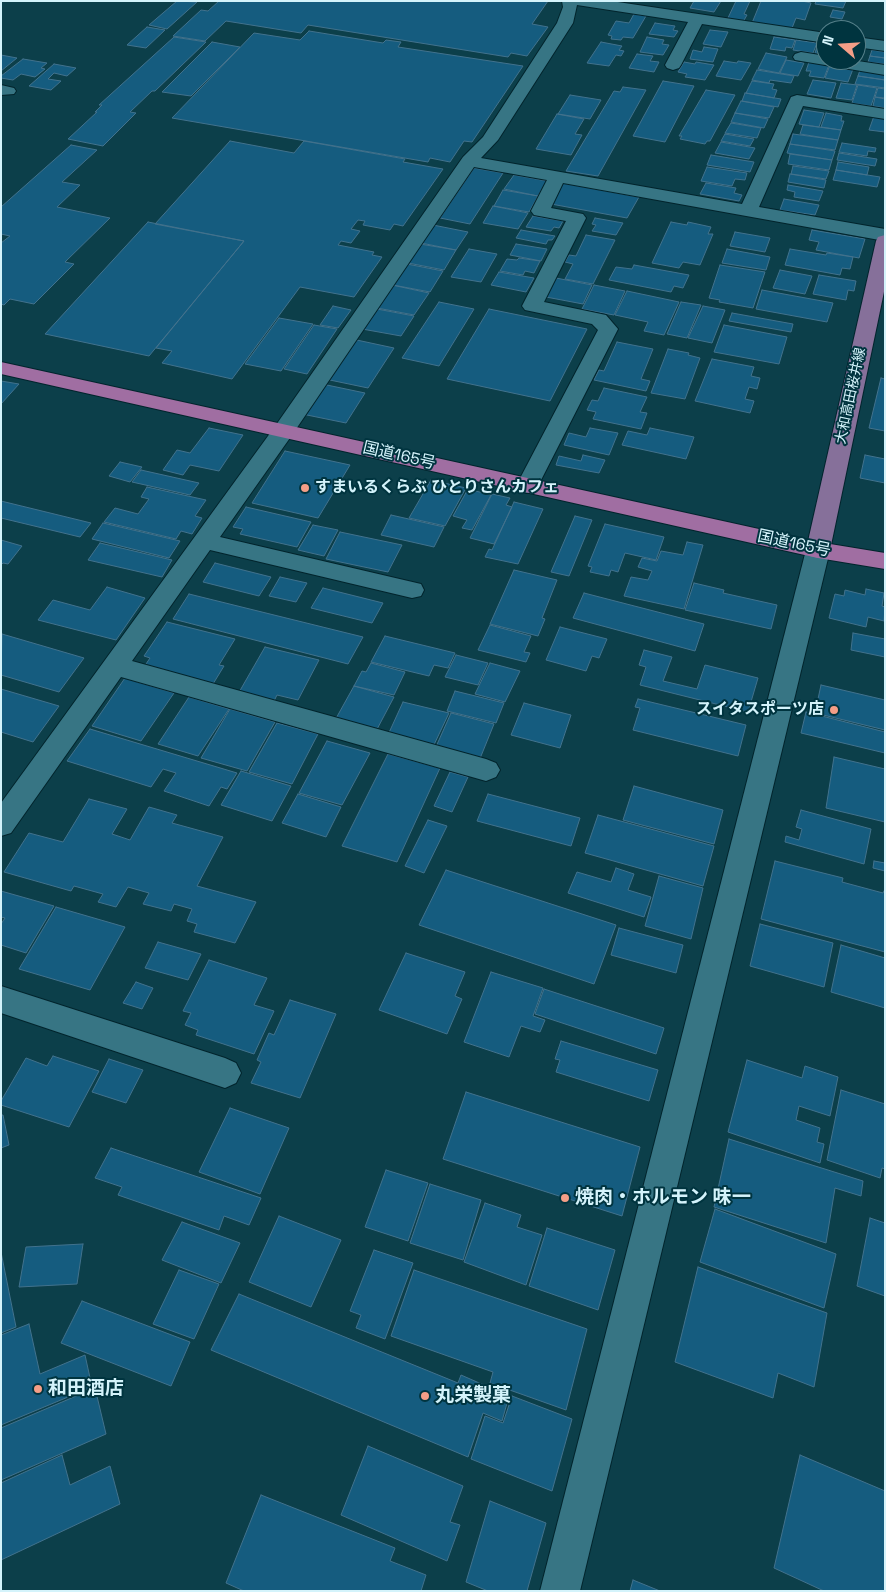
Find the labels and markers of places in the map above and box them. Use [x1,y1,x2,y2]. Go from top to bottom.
place label: すまいるくらぶ ひとりさんカフェ [315,478,559,498]
marker: すまいるくらぶ ひとりさんカフェ [299,482,311,494]
place label: スイタスポーツ店 [696,700,824,720]
marker: スイタスポーツ店 [828,704,840,716]
place label: 焼肉・ホルモン 味一 [575,1187,751,1209]
marker: 焼肉・ホルモン 味一 [559,1192,571,1204]
place label: 和田酒店 [48,1378,124,1400]
marker: 和田酒店 [32,1383,44,1395]
place label: 丸栄製菓 [435,1385,511,1407]
marker: 丸栄製菓 [419,1390,431,1402]

